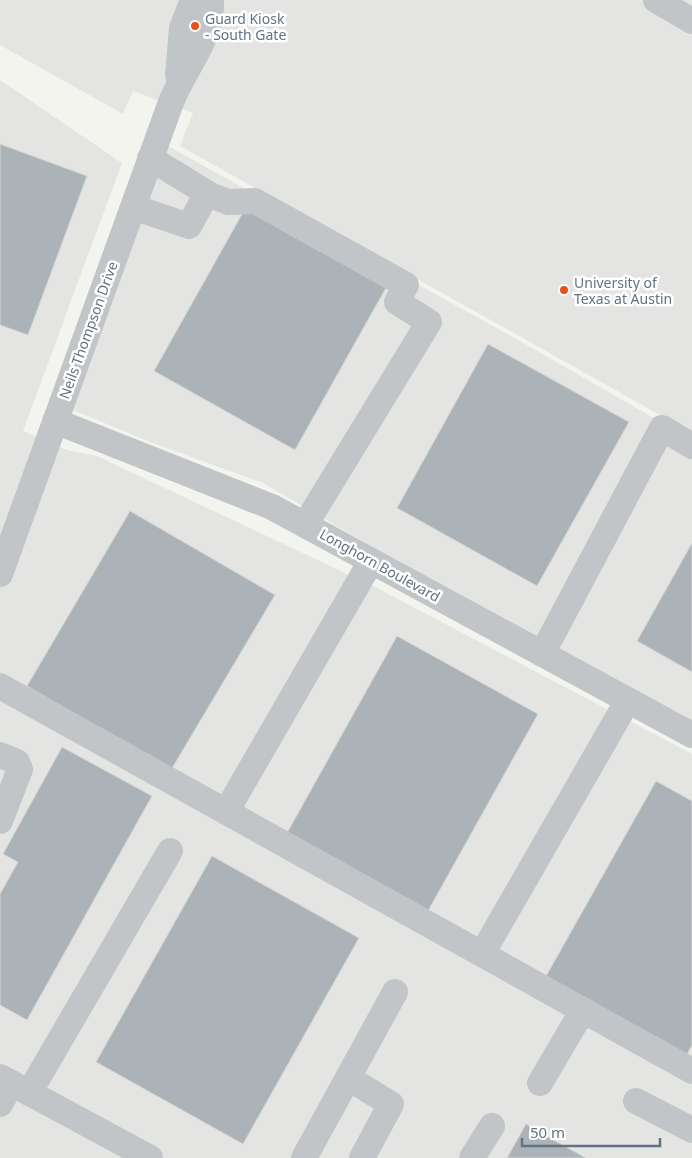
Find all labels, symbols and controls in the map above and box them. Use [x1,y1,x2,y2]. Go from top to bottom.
place label: Guard Kiosk - South Gate [205,9,286,44]
marker: Guard Kiosk - South Gate [189,20,201,32]
street label: Neils Thompson Drive [54,259,122,401]
place label: University of Texas at Austin [574,273,672,308]
marker: University of Texas at Austin [558,284,570,296]
street label: Longhorn Boulevard [316,524,444,606]
scale bar [522,1116,660,1148]
text: 50 m [530,1122,565,1142]

